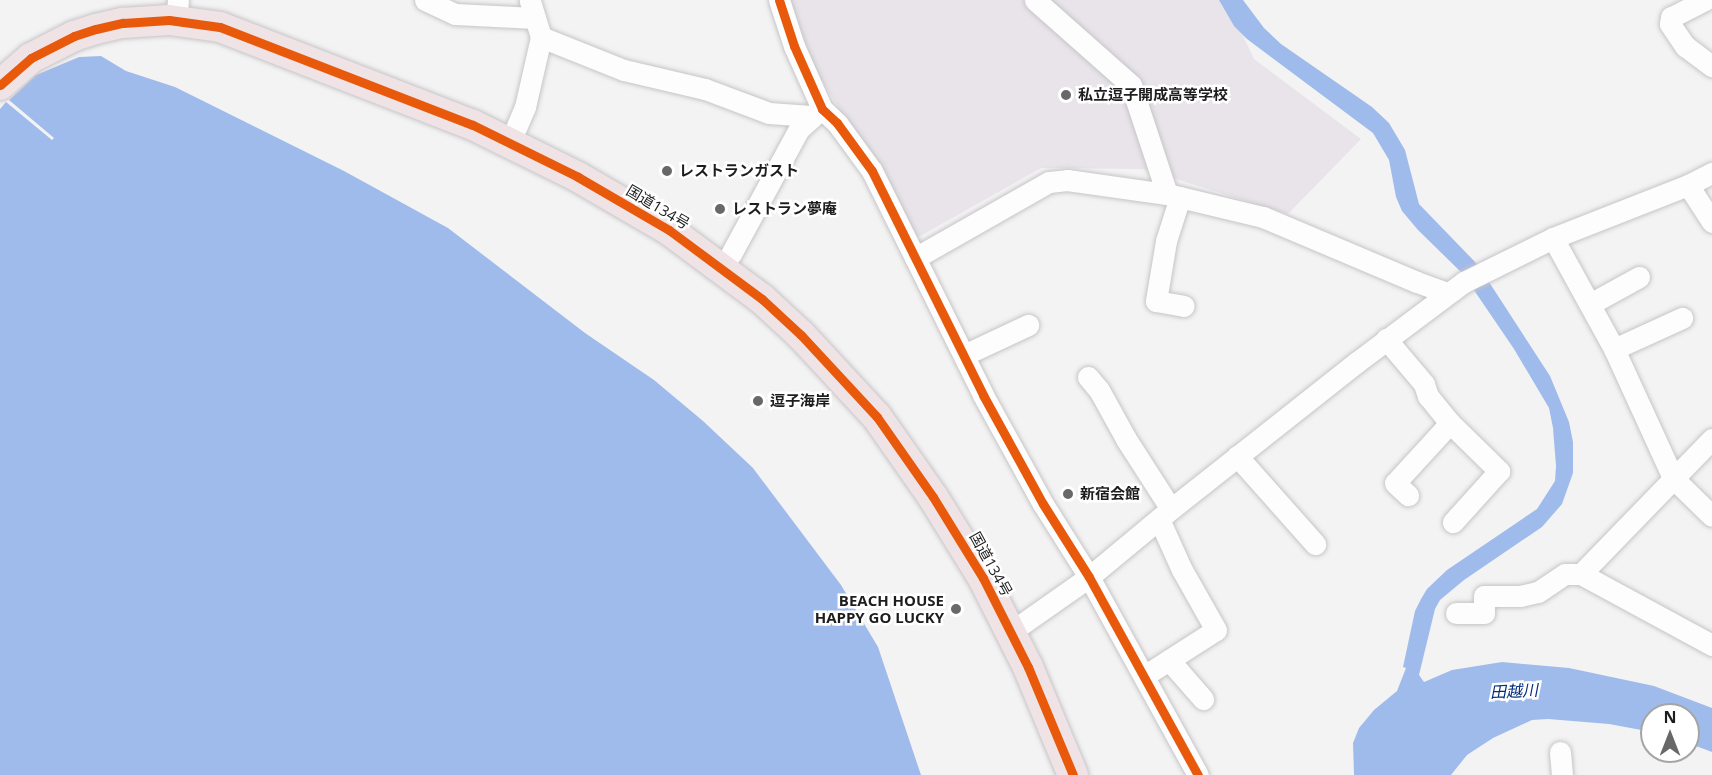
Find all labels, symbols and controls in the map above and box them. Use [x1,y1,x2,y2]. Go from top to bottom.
place label: 私立逗子開成高等学校 [1078,86,1228,104]
marker: 私立逗子開成高等学校 [1059,88,1073,102]
place label: レストランガスト [679,162,799,180]
marker: レストランガスト [660,164,674,178]
street label: 国道134号 [623,181,693,233]
place label: レストラン夢庵 [732,200,837,218]
marker: レストラン夢庵 [713,202,727,216]
place label: 逗子海岸 [770,392,830,410]
marker: 逗子海岸 [751,394,765,408]
place label: 新宿会館 [1080,485,1140,503]
marker: 新宿会館 [1061,487,1075,501]
street label: 国道134号 [966,529,1016,599]
place label: BEACH HOUSE HAPPY GO LUCKY [815,591,944,626]
marker: BEACH HOUSE HAPPY GO LUCKY [949,602,963,616]
water label: 田越川 [1490,680,1538,702]
north arrow [1640,703,1700,763]
text: N [1663,706,1677,728]

